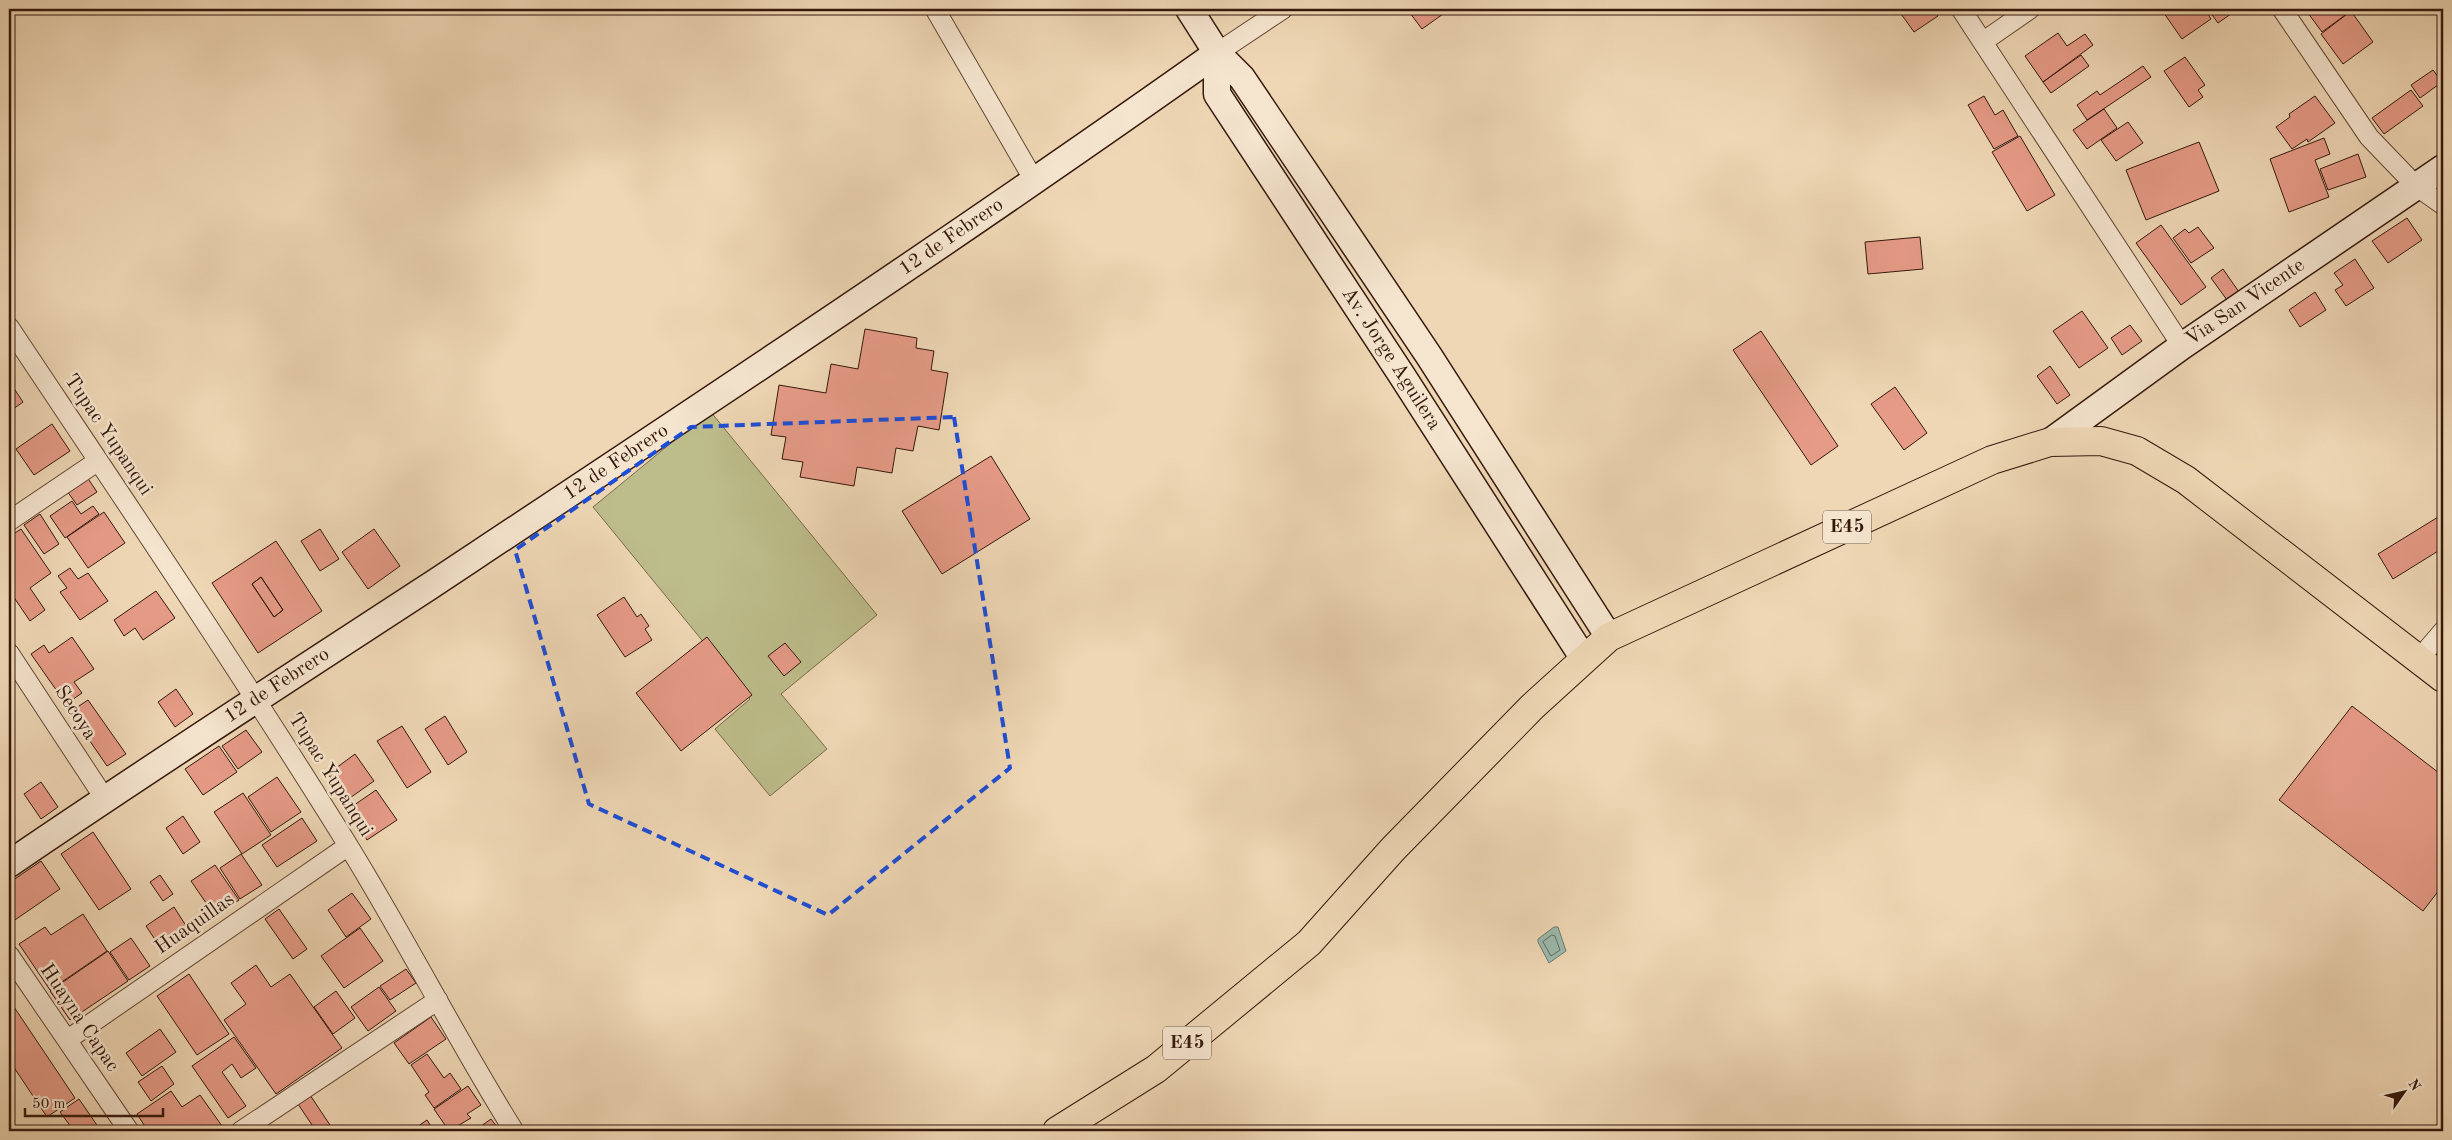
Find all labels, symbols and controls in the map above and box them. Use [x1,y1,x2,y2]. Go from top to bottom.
street label: 12 de Febrero [896,195,1007,280]
street label: Via San Vicente [2182,255,2309,350]
street label: Av. Jorge Aguilera [1337,284,1444,434]
street label: Tupac Yupanqui [60,371,156,499]
street label: 12 de Febrero [560,421,672,504]
road number: E45 [1823,511,1871,544]
street label: 12 de Febrero [221,644,333,727]
street label: Secoya [50,682,100,744]
street label: Tupac Yupanqui [284,710,376,840]
street label: Huaquillas [152,889,238,959]
street label: Huayna Capac [36,961,122,1076]
road number: E45 [1163,1026,1211,1060]
north arrow [2380,1068,2430,1118]
text: N [2405,1077,2423,1094]
scale bar [25,1085,162,1117]
text: 50 m [32,1097,66,1112]

